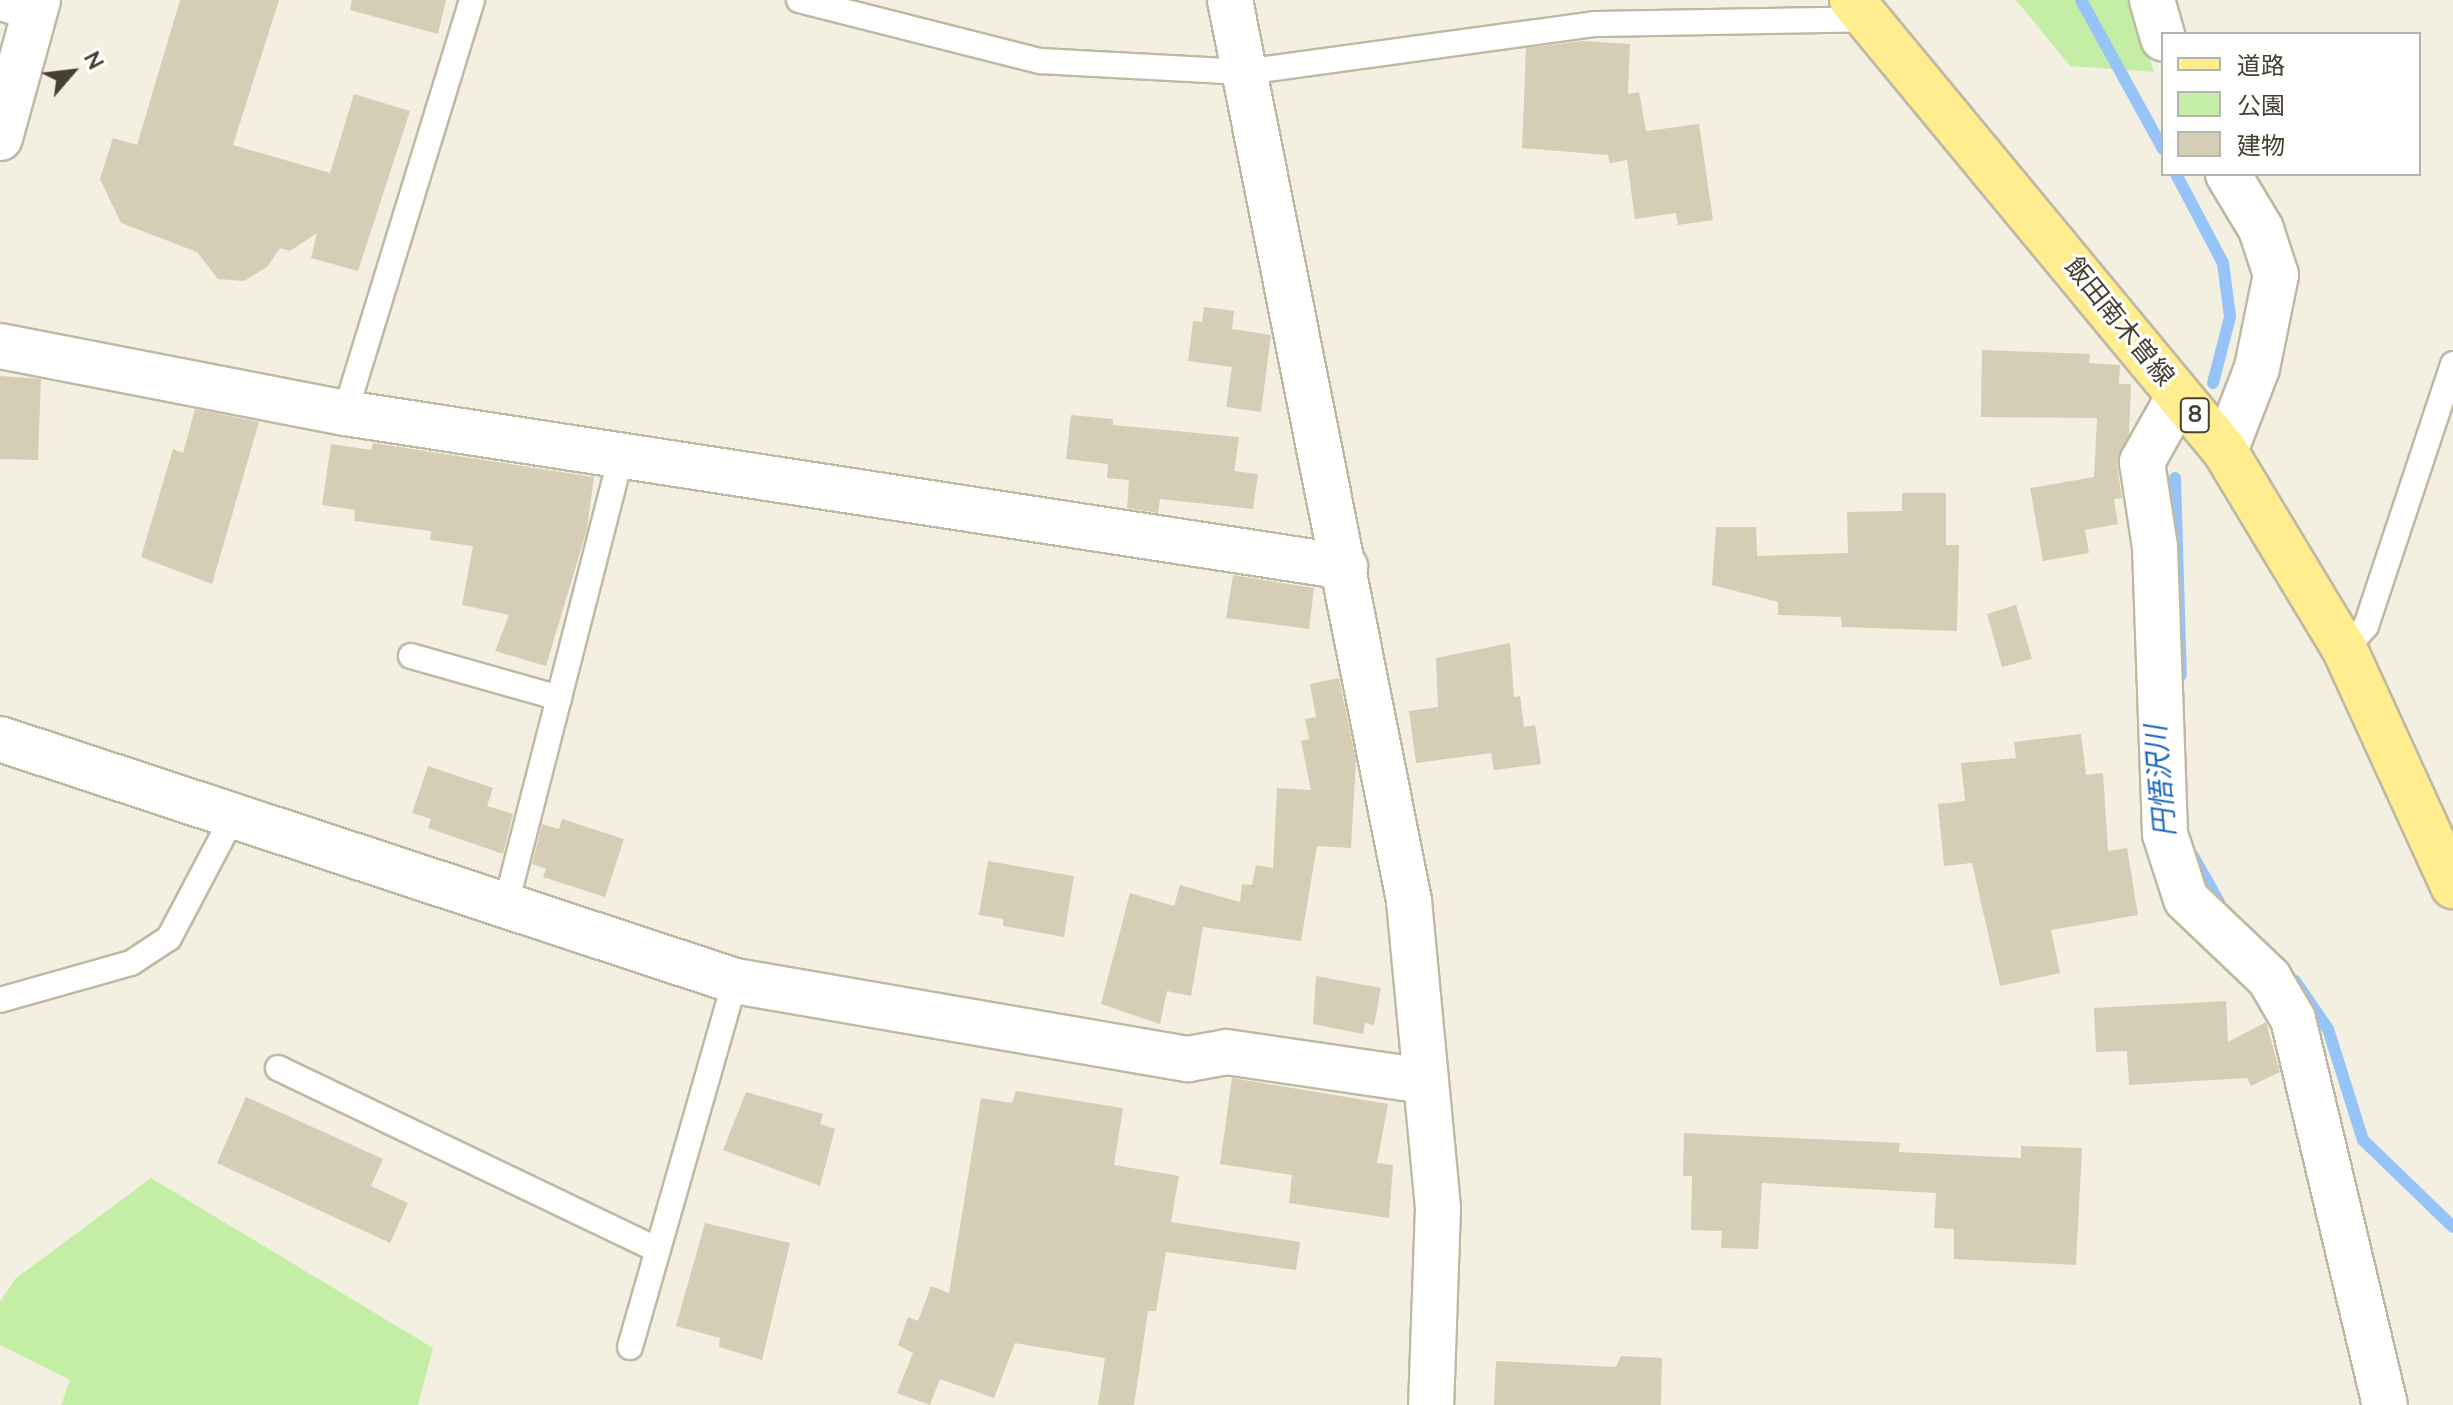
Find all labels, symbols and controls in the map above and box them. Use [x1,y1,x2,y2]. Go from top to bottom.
north arrow [32,32,112,112]
legend [2161,32,2421,176]
text: N [76,46,110,75]
text: 道路 [2237,50,2285,82]
text: 公園 [2237,90,2285,122]
text: 建物 [2237,130,2285,162]
street label: 飯田南木曽線 [2058,252,2180,392]
road number: 8 [2179,395,2211,435]
water label: 円悟沢川 [2139,724,2183,838]

